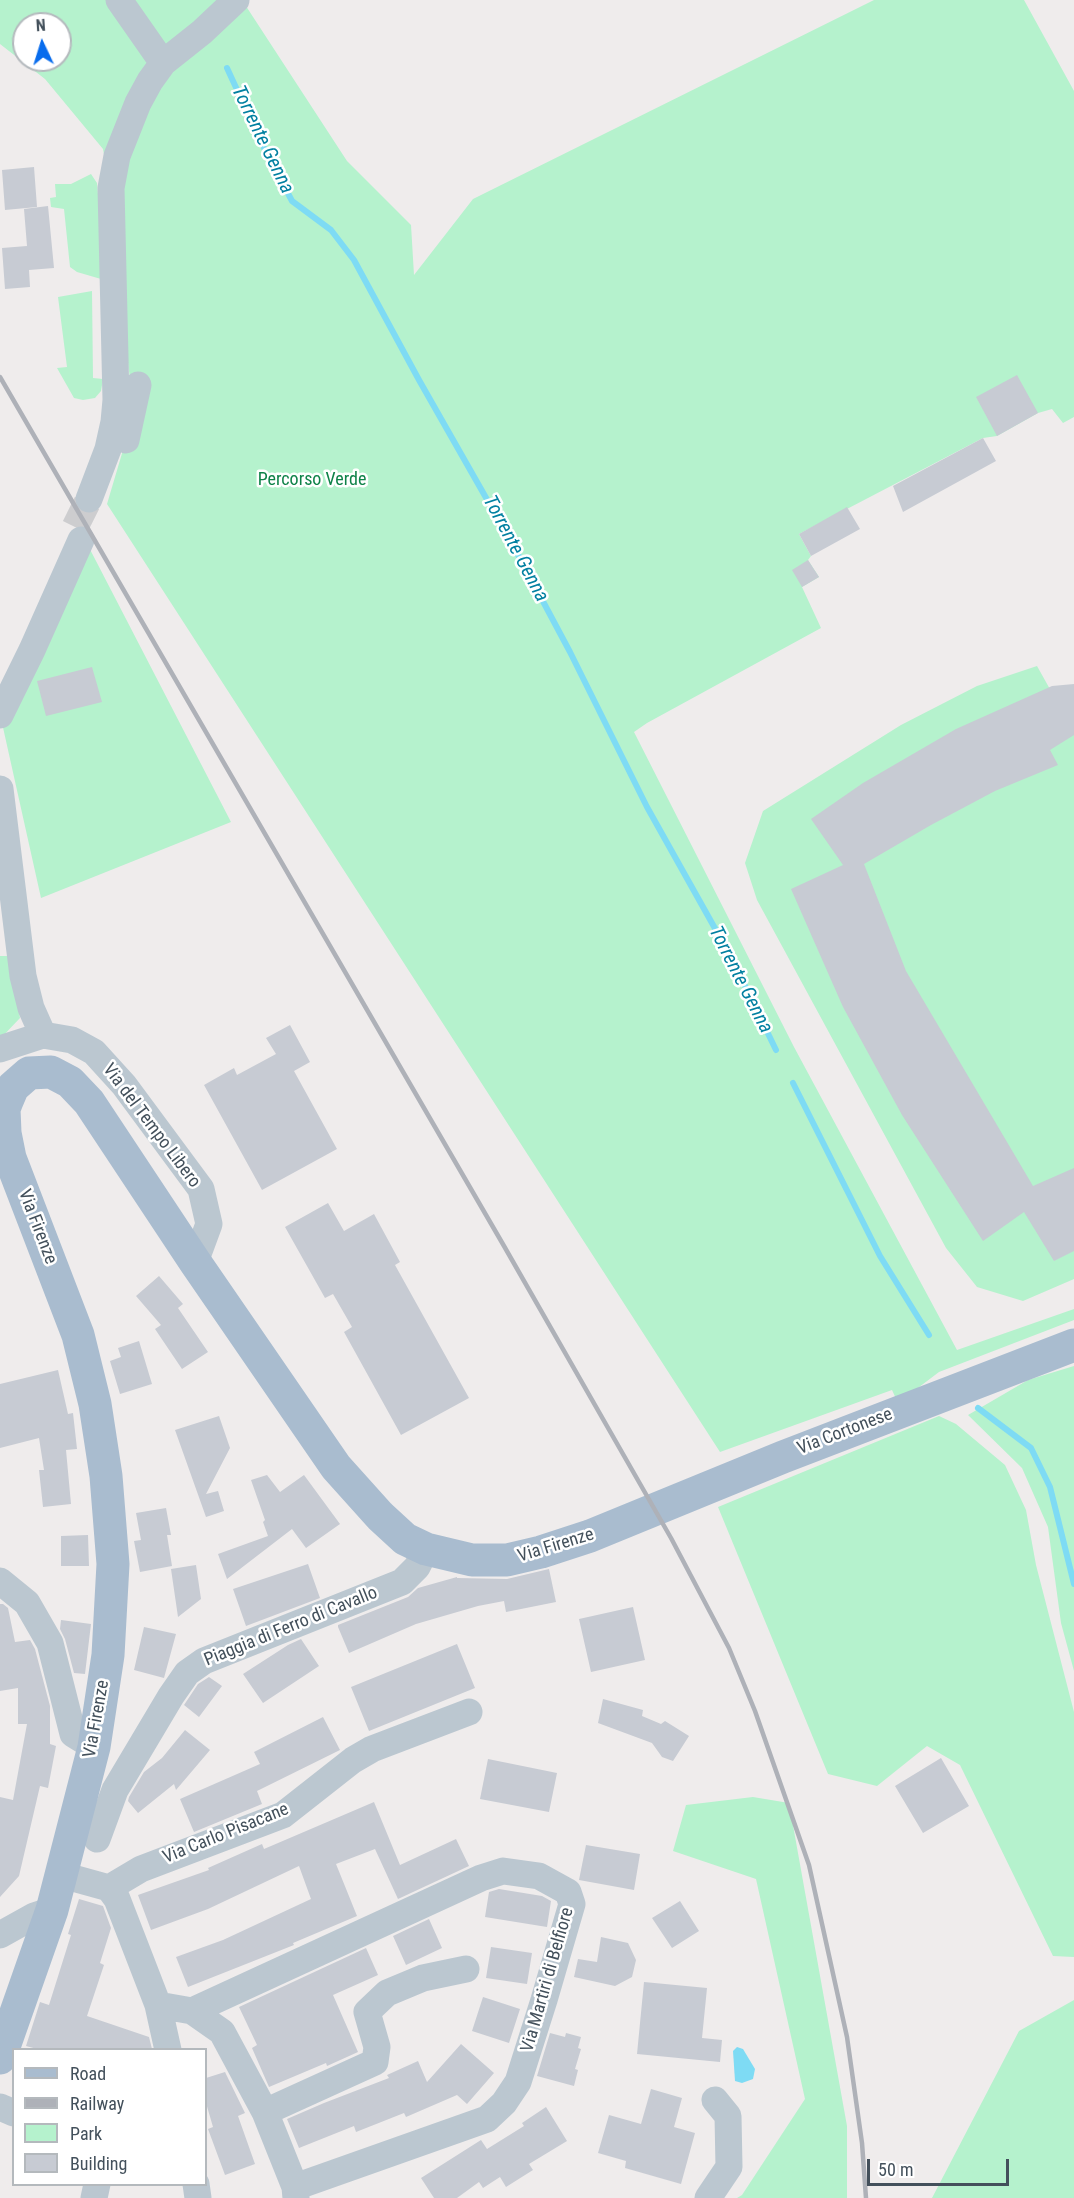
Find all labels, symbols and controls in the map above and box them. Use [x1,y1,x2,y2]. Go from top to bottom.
north arrow [12,12,72,72]
text: N [35,16,46,35]
water label: Torrente Genna [226,82,298,198]
park label: Percorso Verde [258,469,366,491]
water label: Torrente Genna [477,492,553,606]
water label: Torrente Genna [703,922,777,1038]
street label: Via del Tempo Libero [97,1060,205,1192]
street label: Via Firenze [13,1187,61,1267]
street label: Via Cortonese [794,1404,896,1460]
street label: Via Firenze [515,1524,597,1568]
street label: Piaggia di Ferro di Cavallo [201,1582,381,1672]
street label: Via Firenze [80,1679,114,1759]
street label: Via Carlo Pisacane [160,1799,292,1869]
street label: Via Martiri di Belfiore [517,1905,579,2055]
legend [12,2048,207,2186]
text: Road [70,2063,106,2084]
text: Railway [70,2093,124,2114]
text: Park [70,2123,102,2144]
scale bar [870,2147,1012,2185]
text: Building [70,2153,127,2174]
text: 50 m [878,2159,913,2180]

